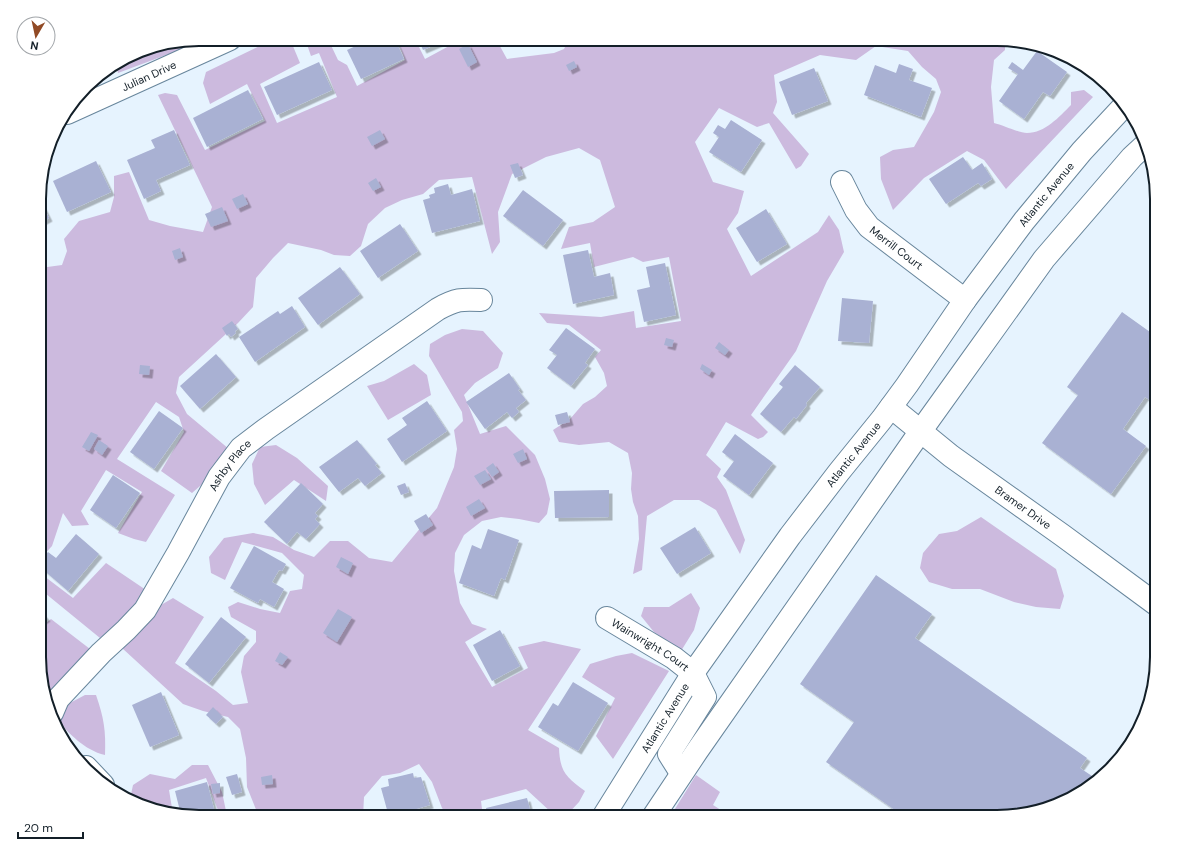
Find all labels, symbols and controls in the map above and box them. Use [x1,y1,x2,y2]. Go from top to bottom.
north arrow [16,16,56,56]
text: N [29,38,39,53]
street label: Julian Drive [120,57,178,94]
street label: Atlantic Avenue [1015,159,1077,229]
street label: Merrill Court [867,223,926,272]
street label: Atlantic Avenue [823,419,884,490]
street label: Ashby Place [206,436,254,494]
street label: Bramer Drive [992,483,1054,532]
street label: Wainwright Court [609,615,692,674]
street label: Atlantic Avenue [638,680,692,755]
scale bar [18,814,83,840]
text: 20 m [24,820,53,836]

